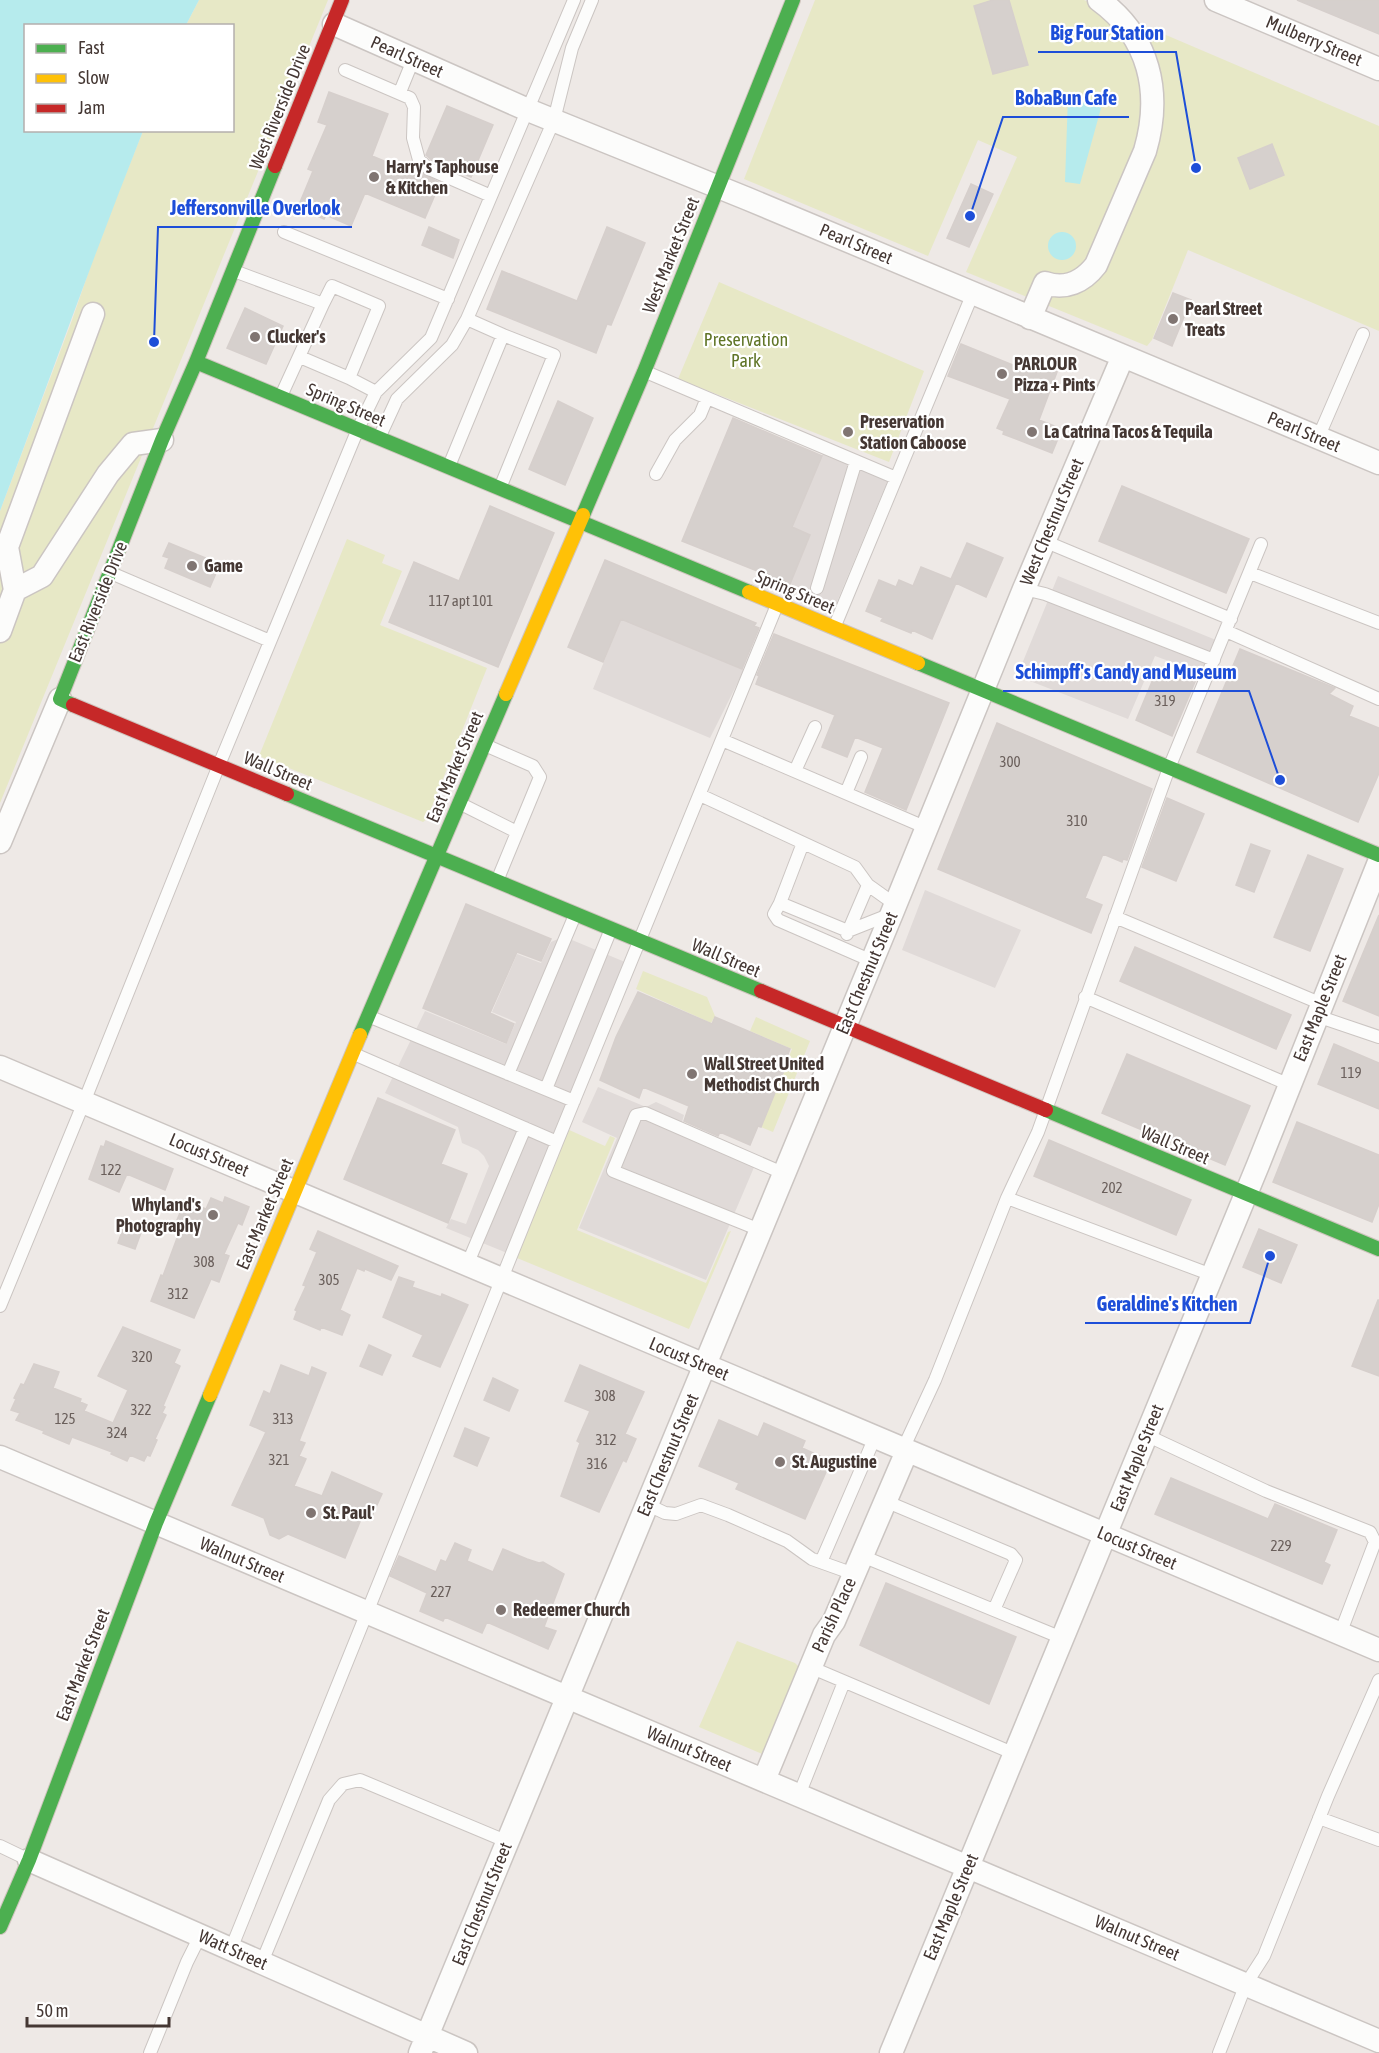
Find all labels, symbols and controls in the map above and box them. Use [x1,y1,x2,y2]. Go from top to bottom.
street label: Mulberry Street [1263,11,1365,70]
callout: Big Four Station [1038,14,1176,52]
text: Big Four Station [1050,21,1164,44]
legend [24,24,234,132]
street label: Pearl Street [368,31,447,82]
text: Fast [78,37,105,58]
street label: West Riverside Drive [245,41,314,172]
text: Slow [78,67,109,88]
callout: BobaBun Cafe [1003,79,1129,117]
text: BobaBun Cafe [1015,86,1117,109]
text: Jam [78,97,105,118]
place label: Harry's Taphouse & Kitchen [386,156,499,198]
marker: Harry's Taphouse & Kitchen [367,170,381,184]
callout: Jeffersonville Overlook [158,189,352,227]
street label: West Market Street [638,194,703,316]
text: Jeffersonville Overlook [169,196,340,219]
street label: Pearl Street [817,219,896,268]
place label: Pearl Street Treats [1185,298,1263,340]
marker: Pearl Street Treats [1166,312,1180,326]
place label: Clucker's [267,326,326,347]
park label: Preservation Park [704,329,788,371]
marker: Clucker's [248,330,262,344]
place label: PARLOUR Pizza + Pints [1014,353,1096,395]
marker: PARLOUR Pizza + Pints [995,367,1009,381]
street label: Spring Street [303,378,389,431]
street label: Pearl Street [1265,407,1344,456]
place label: Preservation Station Caboose [860,411,967,453]
place label: La Catrina Tacos & Tequila [1044,421,1213,442]
marker: Preservation Station Caboose [841,425,855,439]
marker: La Catrina Tacos & Tequila [1025,425,1039,439]
street label: West Chestnut Street [1015,455,1088,588]
street label: East Riverside Drive [64,538,131,665]
place label: Game [204,555,243,576]
marker: Game [185,559,199,573]
street label: Spring Street [752,565,838,618]
house number: 117 apt 101 [429,592,493,609]
callout: Schimpff's Candy and Museum [1003,653,1249,691]
text: Schimpff's Candy and Museum [1015,660,1237,683]
house number: 319 [1154,692,1176,709]
street label: East Market Street [422,708,487,826]
street label: Wall Street [241,747,316,794]
house number: 300 [999,753,1021,770]
house number: 310 [1066,812,1088,829]
street label: East Chestnut Street [831,908,902,1037]
street label: Wall Street [689,934,764,981]
street label: East Maple Street [1288,951,1351,1064]
place label: Wall Street United Methodist Church [703,1053,824,1095]
house number: 119 [1340,1064,1362,1081]
marker: Wall Street United Methodist Church [685,1067,699,1081]
street label: Wall Street [1138,1121,1213,1168]
street label: Locust Street [166,1128,252,1181]
street label: East Market Street [232,1155,297,1273]
house number: 122 [100,1161,122,1178]
house number: 202 [1101,1179,1123,1196]
place label: Whyland's Photography [116,1194,202,1236]
marker: Whyland's Photography [206,1208,220,1222]
house number: 308 [193,1253,215,1270]
house number: 305 [318,1271,340,1288]
house number: 312 [167,1285,189,1302]
callout: Geraldine's Kitchen [1085,1285,1250,1323]
text: Geraldine's Kitchen [1097,1292,1237,1315]
street label: Locust Street [646,1332,732,1385]
house number: 320 [131,1348,153,1365]
house number: 308 [594,1387,616,1404]
street label: East Chestnut Street [632,1390,703,1519]
house number: 322 [130,1401,152,1418]
street label: East Maple Street [1105,1401,1168,1514]
house number: 125 [54,1410,76,1427]
house number: 313 [272,1410,294,1427]
house number: 324 [106,1424,128,1441]
house number: 312 [595,1431,617,1448]
house number: 321 [268,1451,290,1468]
place label: St. Augustine [792,1451,877,1472]
house number: 316 [586,1455,608,1472]
marker: St. Augustine [773,1455,787,1469]
place label: St. Paul' [323,1502,375,1523]
marker: St. Paul' [304,1506,318,1520]
street label: Locust Street [1094,1521,1180,1574]
street label: Walnut Street [197,1532,288,1587]
house number: 229 [1270,1537,1292,1554]
street label: Parish Place [807,1574,860,1656]
house number: 227 [430,1583,452,1600]
place label: Redeemer Church [513,1599,630,1620]
marker: Redeemer Church [494,1603,508,1617]
street label: East Market Street [51,1606,114,1724]
street label: Walnut Street [644,1721,735,1776]
street label: East Chestnut Street [447,1839,516,1969]
street label: East Maple Street [919,1850,982,1963]
street label: Walnut Street [1092,1910,1183,1965]
street label: Watt Street [195,1925,271,1974]
scale bar [27,1990,170,2028]
text: 50 m [36,2000,68,2021]

